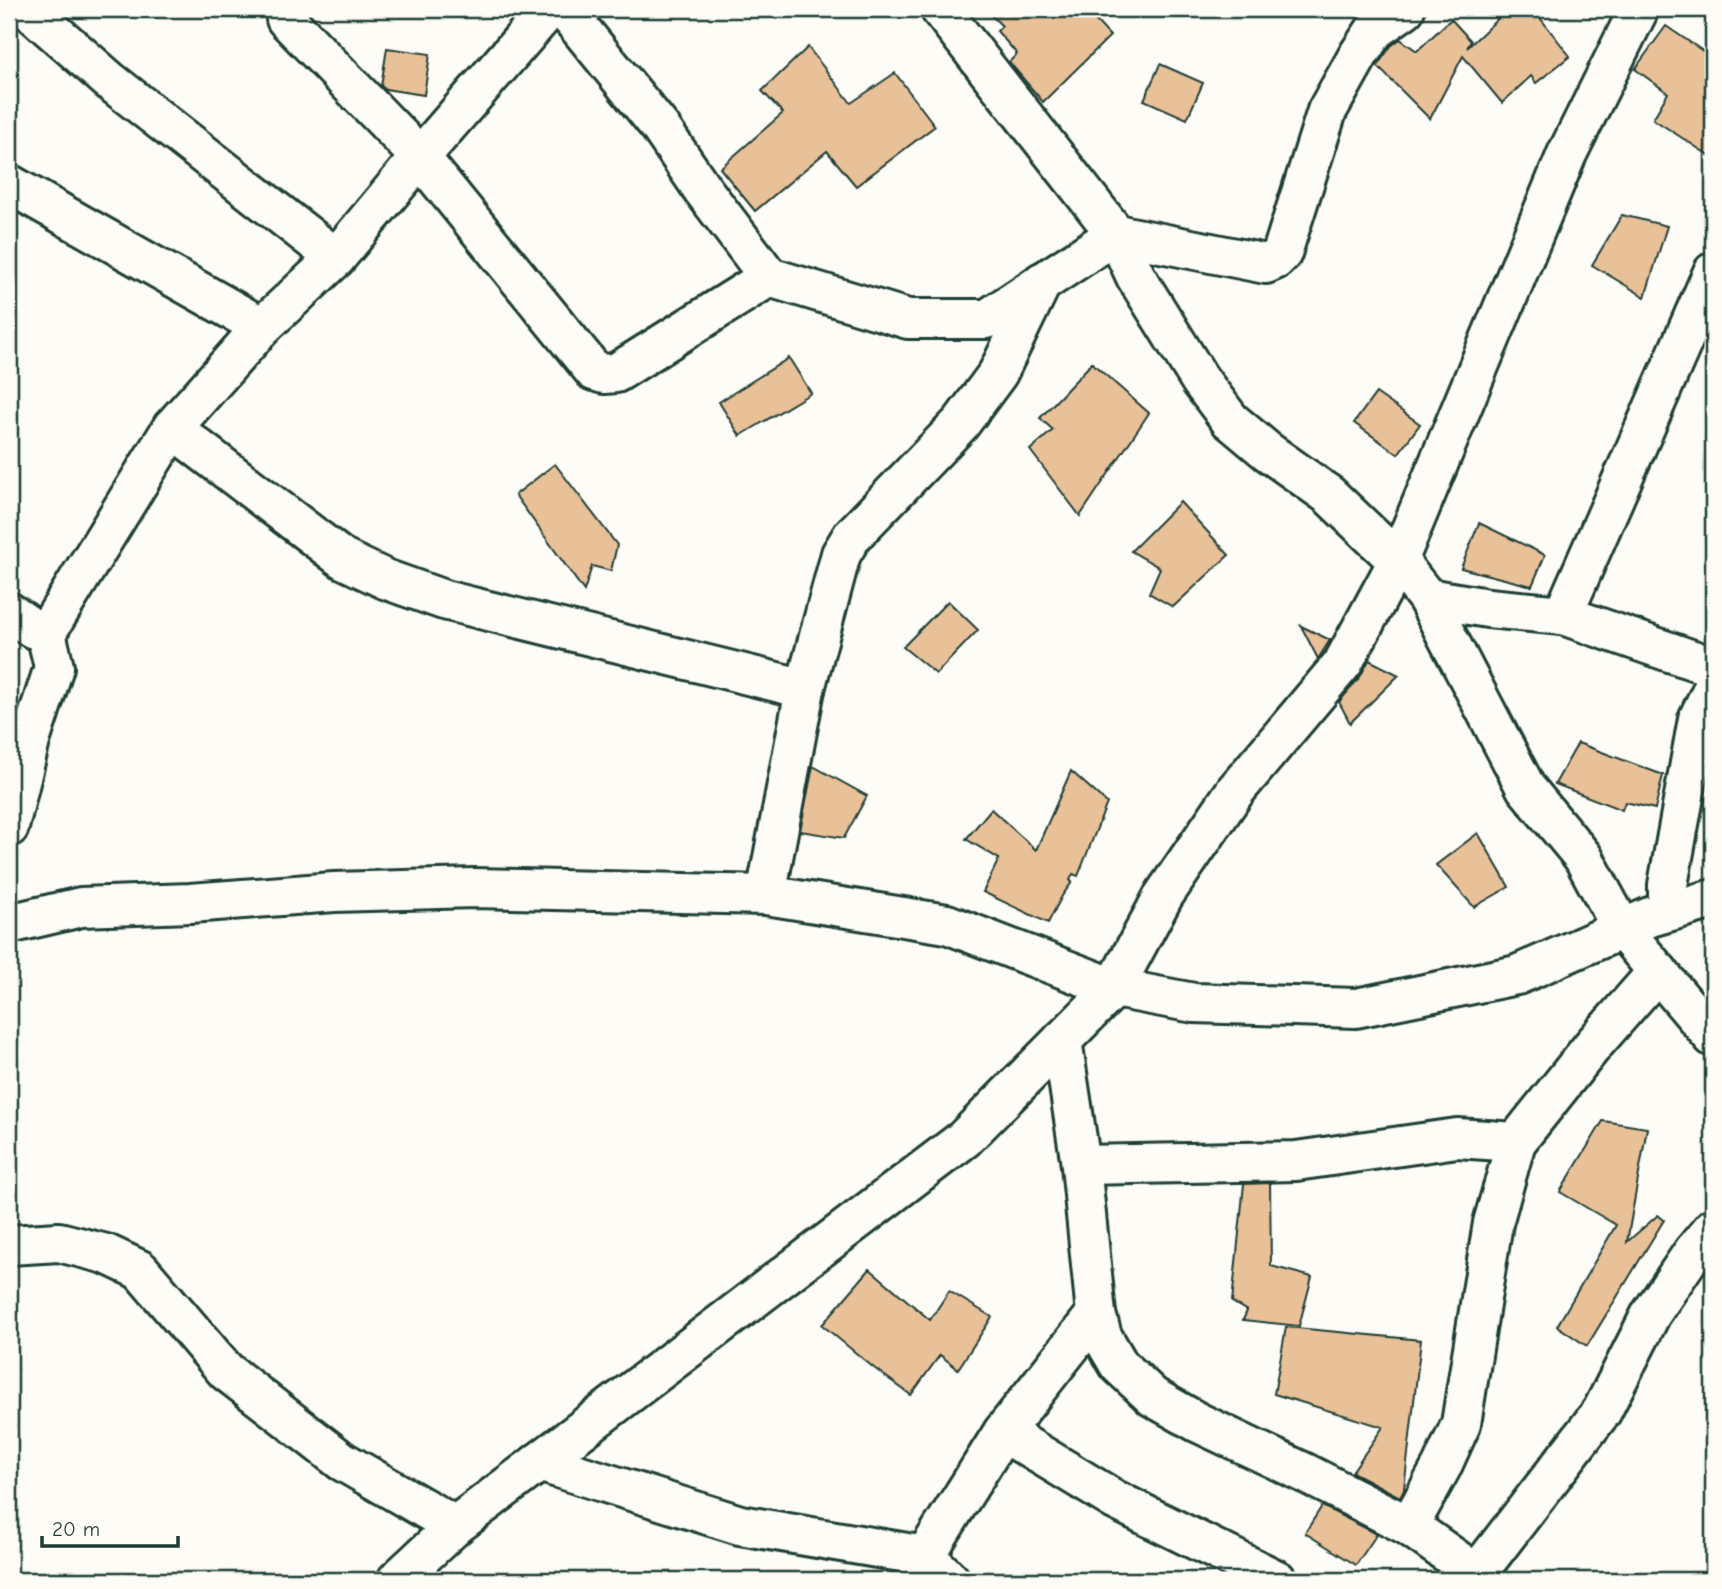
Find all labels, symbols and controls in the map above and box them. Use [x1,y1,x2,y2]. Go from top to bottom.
scale bar [42,1505,178,1549]
text: 20 m [52,1517,100,1541]

